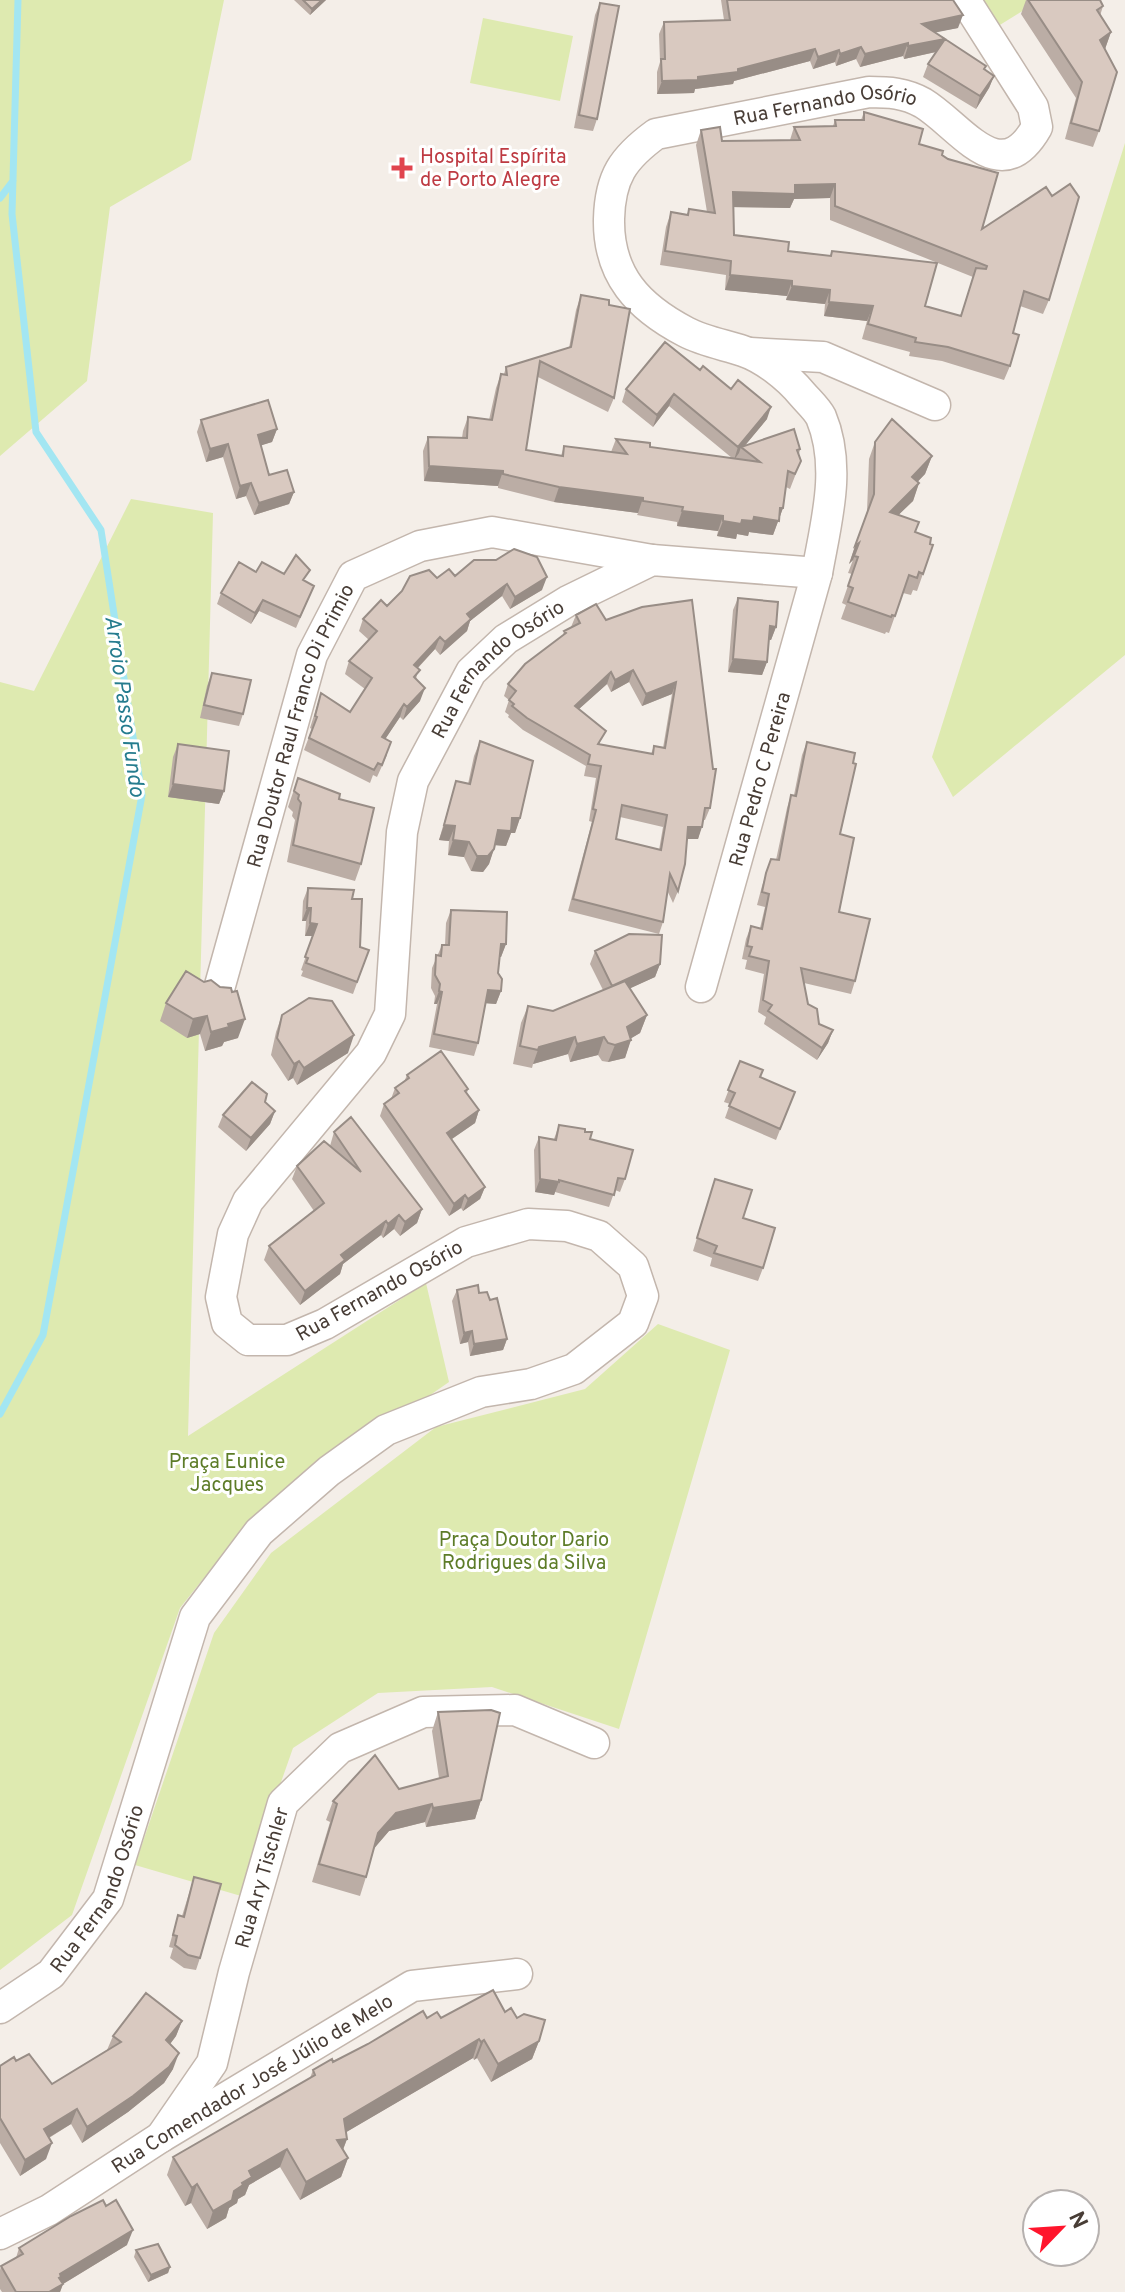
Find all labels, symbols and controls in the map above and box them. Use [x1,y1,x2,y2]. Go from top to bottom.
street label: Rua Fernando Osório [731,80,921,133]
place label: Hospital Espírita de Porto Alegre [420,145,567,194]
marker: Hospital Espírita de Porto Alegre [391,157,413,179]
street label: Rua Doutor Raul Franco Di Primio [242,580,362,871]
street label: Rua Fernando Osório [427,595,570,744]
water label: Arroio Passo Fundo [97,614,150,799]
street label: Rua Pedro C Pereira [724,689,798,870]
street label: Rua Fernando Osório [292,1235,468,1348]
park label: Praça Eunice Jacques [169,1450,285,1499]
park label: Praça Doutor Dario Rodrigues da Silva [439,1528,609,1577]
street label: Rua Fernando Osório [45,1802,151,1979]
street label: Rua Ary Tischler [231,1804,296,1952]
street label: Rua Comendador José Júlio de Melo [107,1989,399,2181]
north arrow [1021,2188,1101,2268]
text: N [1061,2208,1092,2233]

